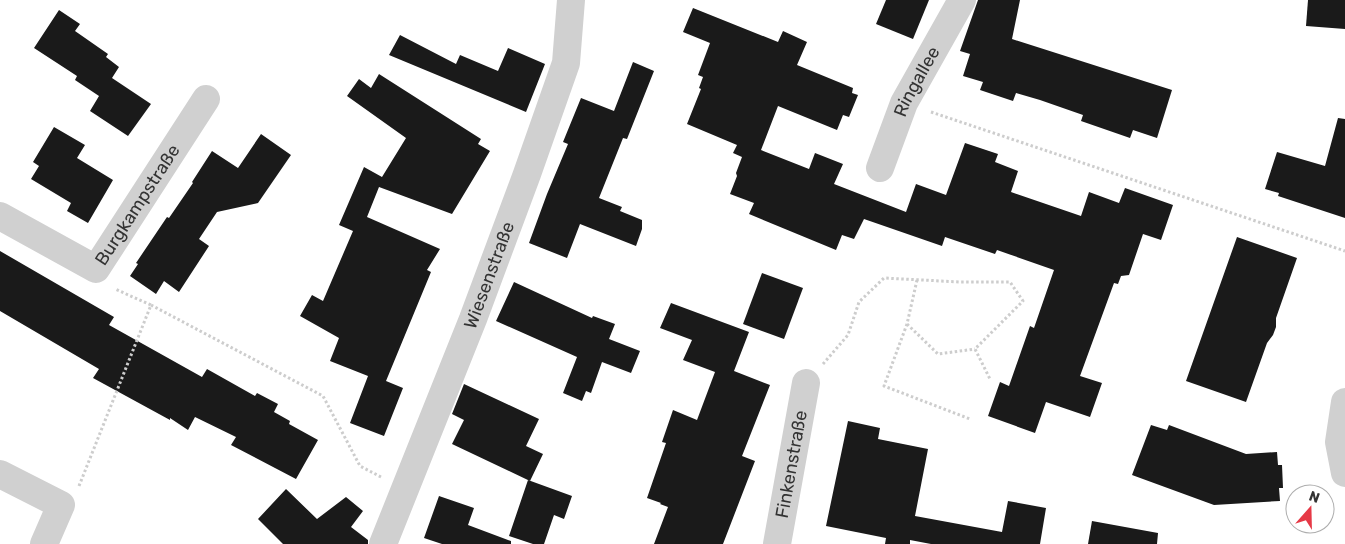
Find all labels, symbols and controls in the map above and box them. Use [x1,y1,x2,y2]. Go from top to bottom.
street label: Ringallee [889,43,945,120]
street label: Burgkampstraße [90,140,185,270]
street label: Wiesenstraße [459,219,519,332]
street label: Finkenstraße [771,409,812,520]
north arrow [1285,484,1335,534]
text: N [1307,488,1322,507]

